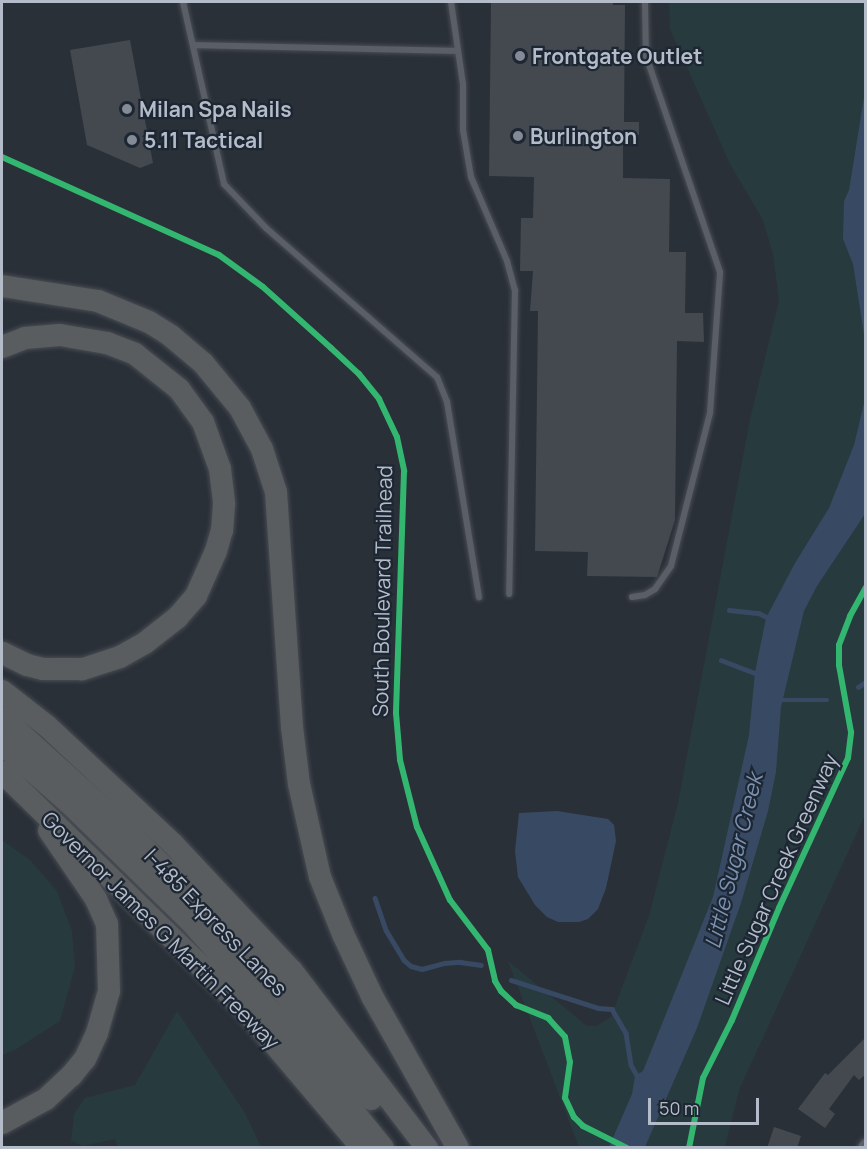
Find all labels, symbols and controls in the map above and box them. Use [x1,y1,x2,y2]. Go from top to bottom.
place label: Frontgate Outlet [532,43,702,69]
marker: Frontgate Outlet [513,49,527,63]
place label: Milan Spa Nails [139,96,292,122]
marker: Milan Spa Nails [120,102,134,116]
place label: Burlington [530,123,637,149]
place label: 5.11 Tactical [144,127,263,153]
marker: Burlington [511,129,525,143]
marker: 5.11 Tactical [125,133,139,147]
street label: South Boulevard Trailhead [367,465,397,717]
street label: Little Sugar Creek Greenway [709,750,843,1008]
water label: Little Sugar Creek [699,771,769,951]
street label: Governor James G Martin Freeway [37,806,285,1054]
street label: I-485 Express Lanes [139,843,293,1001]
scale bar [651,1086,762,1124]
text: 50 m [659,1096,699,1120]

